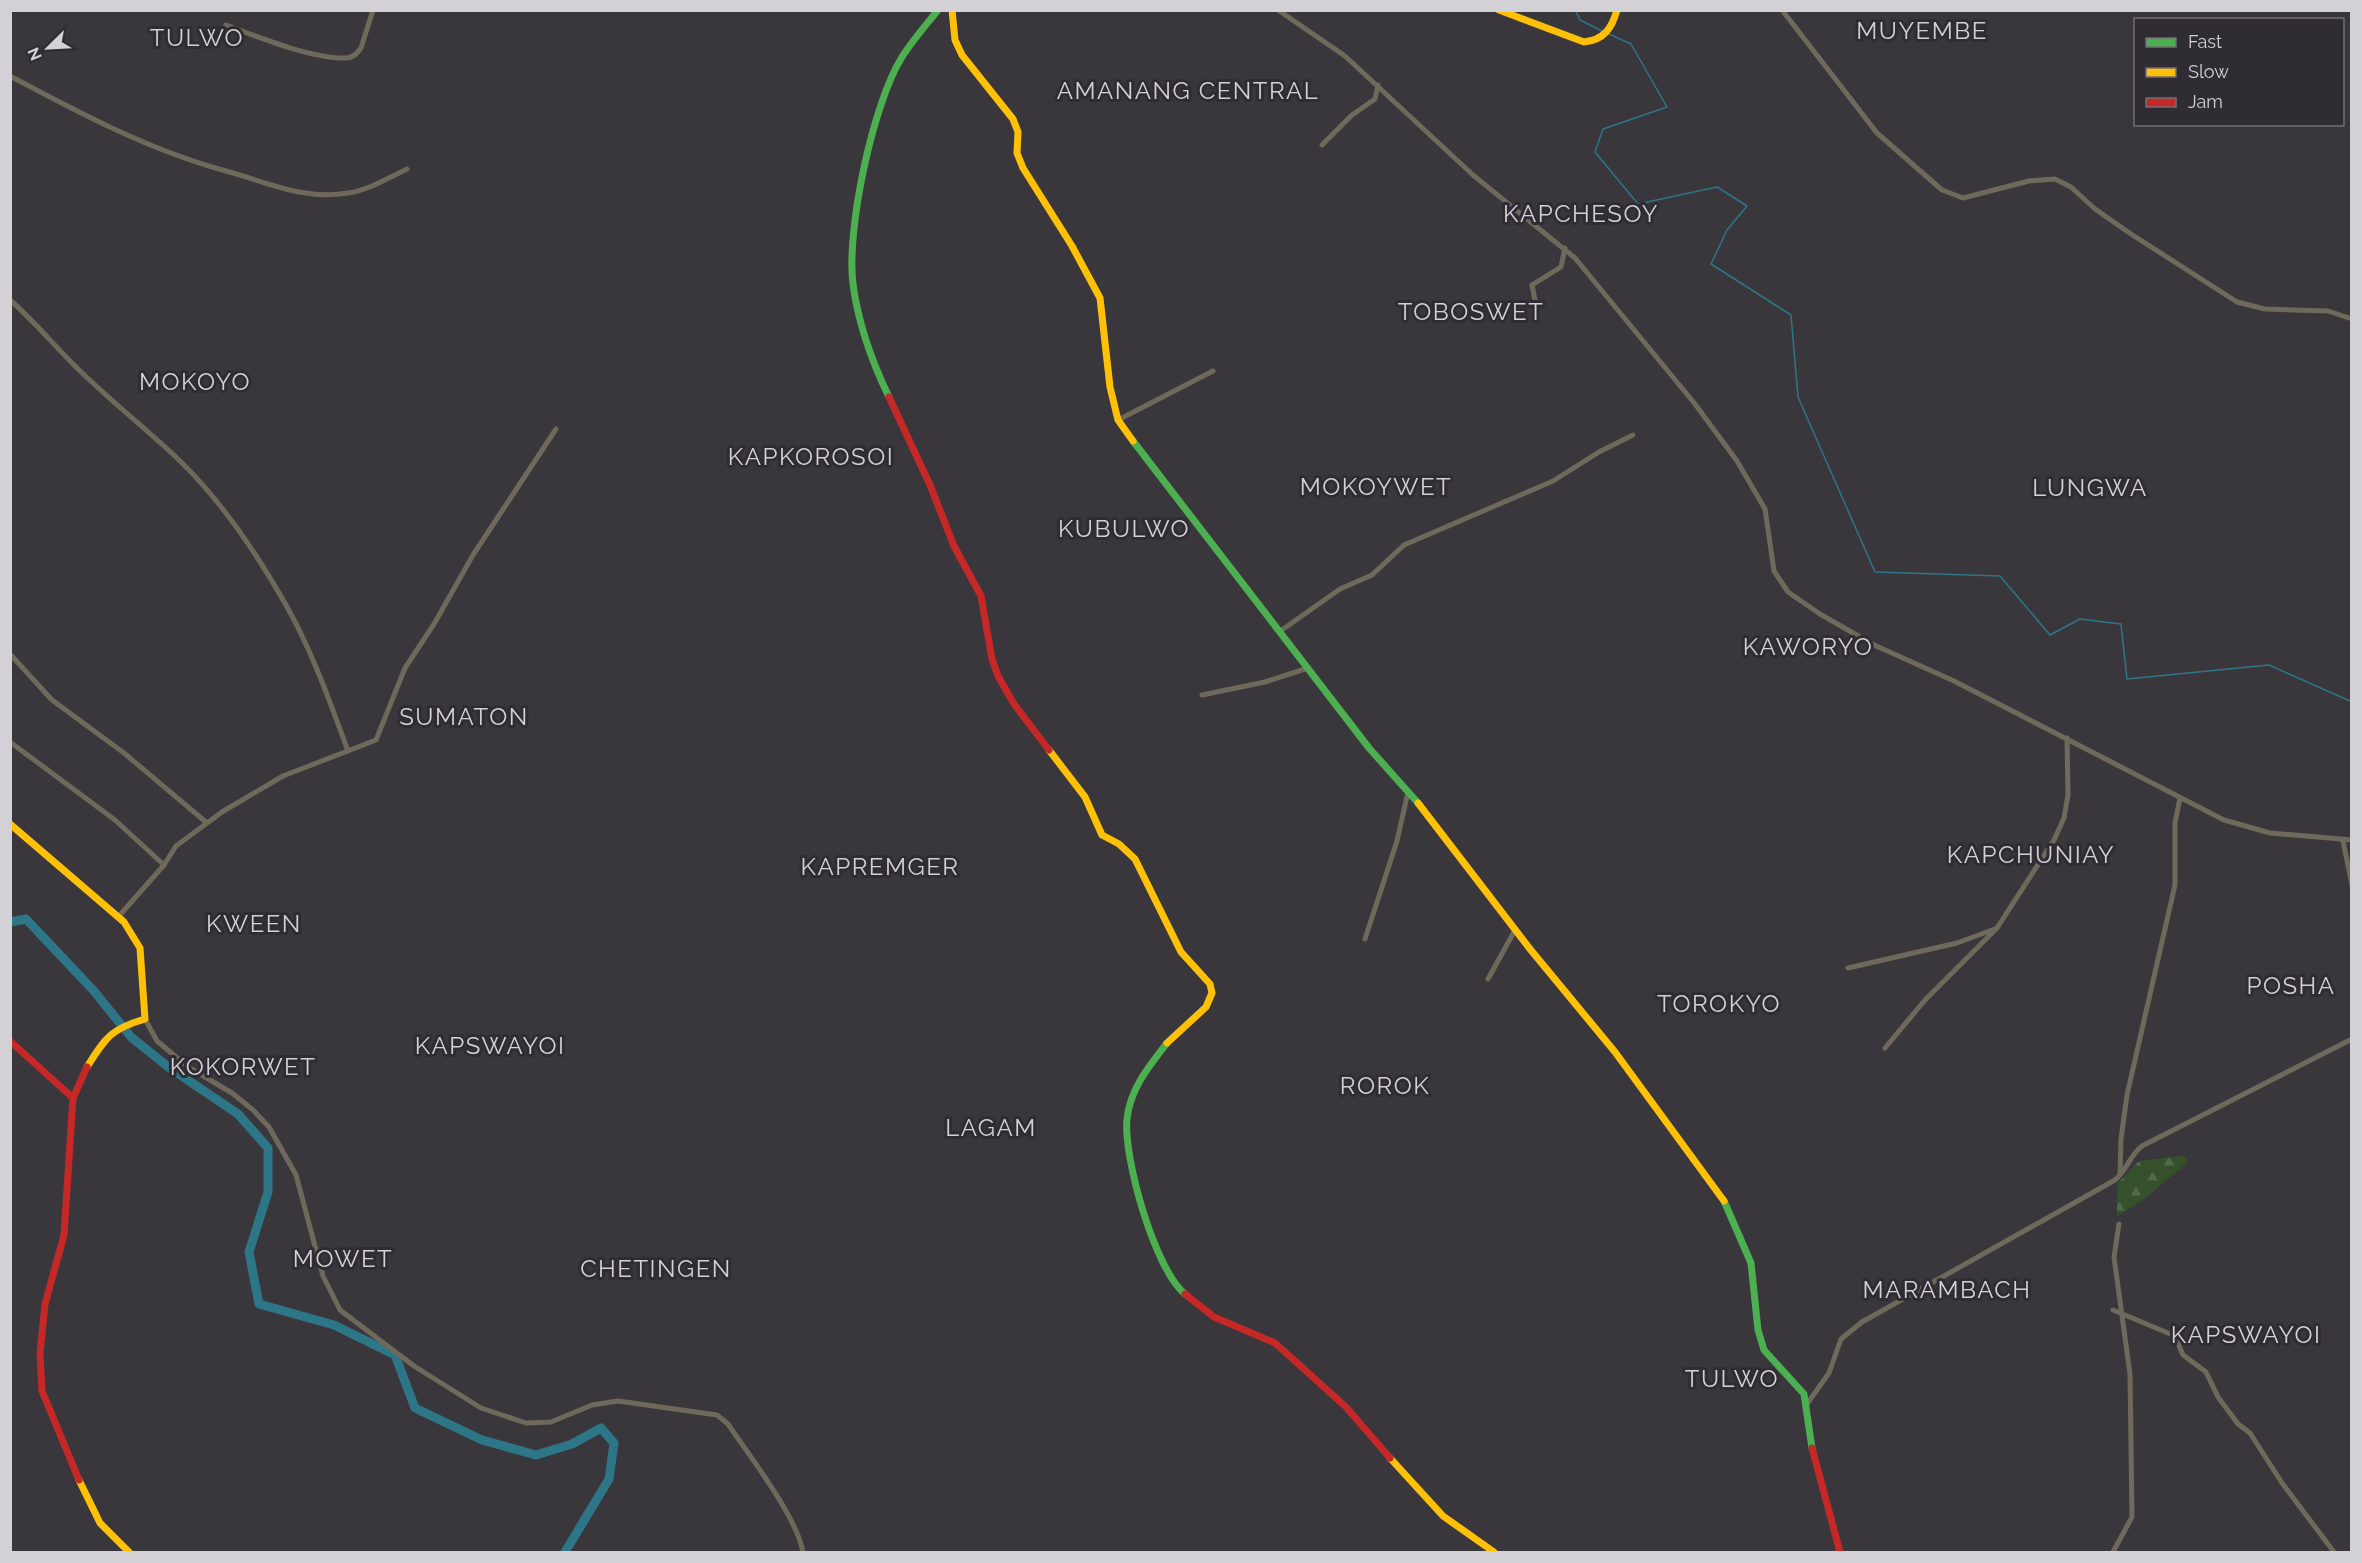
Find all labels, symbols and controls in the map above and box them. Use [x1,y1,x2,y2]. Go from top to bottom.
district label: MUYEMBE [1856,16,1988,45]
north arrow [18,18,78,78]
legend [2134,18,2344,126]
district label: TULWO [150,23,244,52]
text: Fast [2188,31,2222,52]
text: N [24,44,46,63]
text: Slow [2188,61,2229,82]
district label: AMANANG CENTRAL [1057,76,1319,105]
text: Jam [2188,91,2223,112]
district label: KAPCHESOY [1503,199,1659,228]
district label: TOBOSWET [1398,297,1544,326]
district label: MOKOYO [139,367,251,396]
district label: KAPKOROSOI [728,442,894,471]
district label: MOKOYWET [1300,472,1452,501]
district label: LUNGWA [2032,473,2148,502]
district label: KUBULWO [1058,514,1190,543]
district label: KAWORYO [1743,632,1873,661]
district label: SUMATON [399,702,529,731]
district label: KAPCHUNIAY [1947,840,2115,869]
district label: KAPREMGER [801,852,959,881]
district label: KWEEN [206,909,302,938]
district label: POSHA [2247,971,2335,1000]
district label: TOROKYO [1657,989,1781,1018]
district label: KAPSWAYOI [415,1031,565,1060]
district label: KOKORWET [170,1052,316,1081]
district label: ROROK [1340,1071,1430,1100]
district label: LAGAM [945,1113,1037,1142]
district label: MOWET [293,1244,393,1273]
district label: CHETINGEN [580,1254,732,1283]
district label: MARAMBACH [1862,1275,2032,1304]
district label: KAPSWAYOI [2171,1320,2321,1349]
district label: TULWO [1685,1364,1779,1393]

